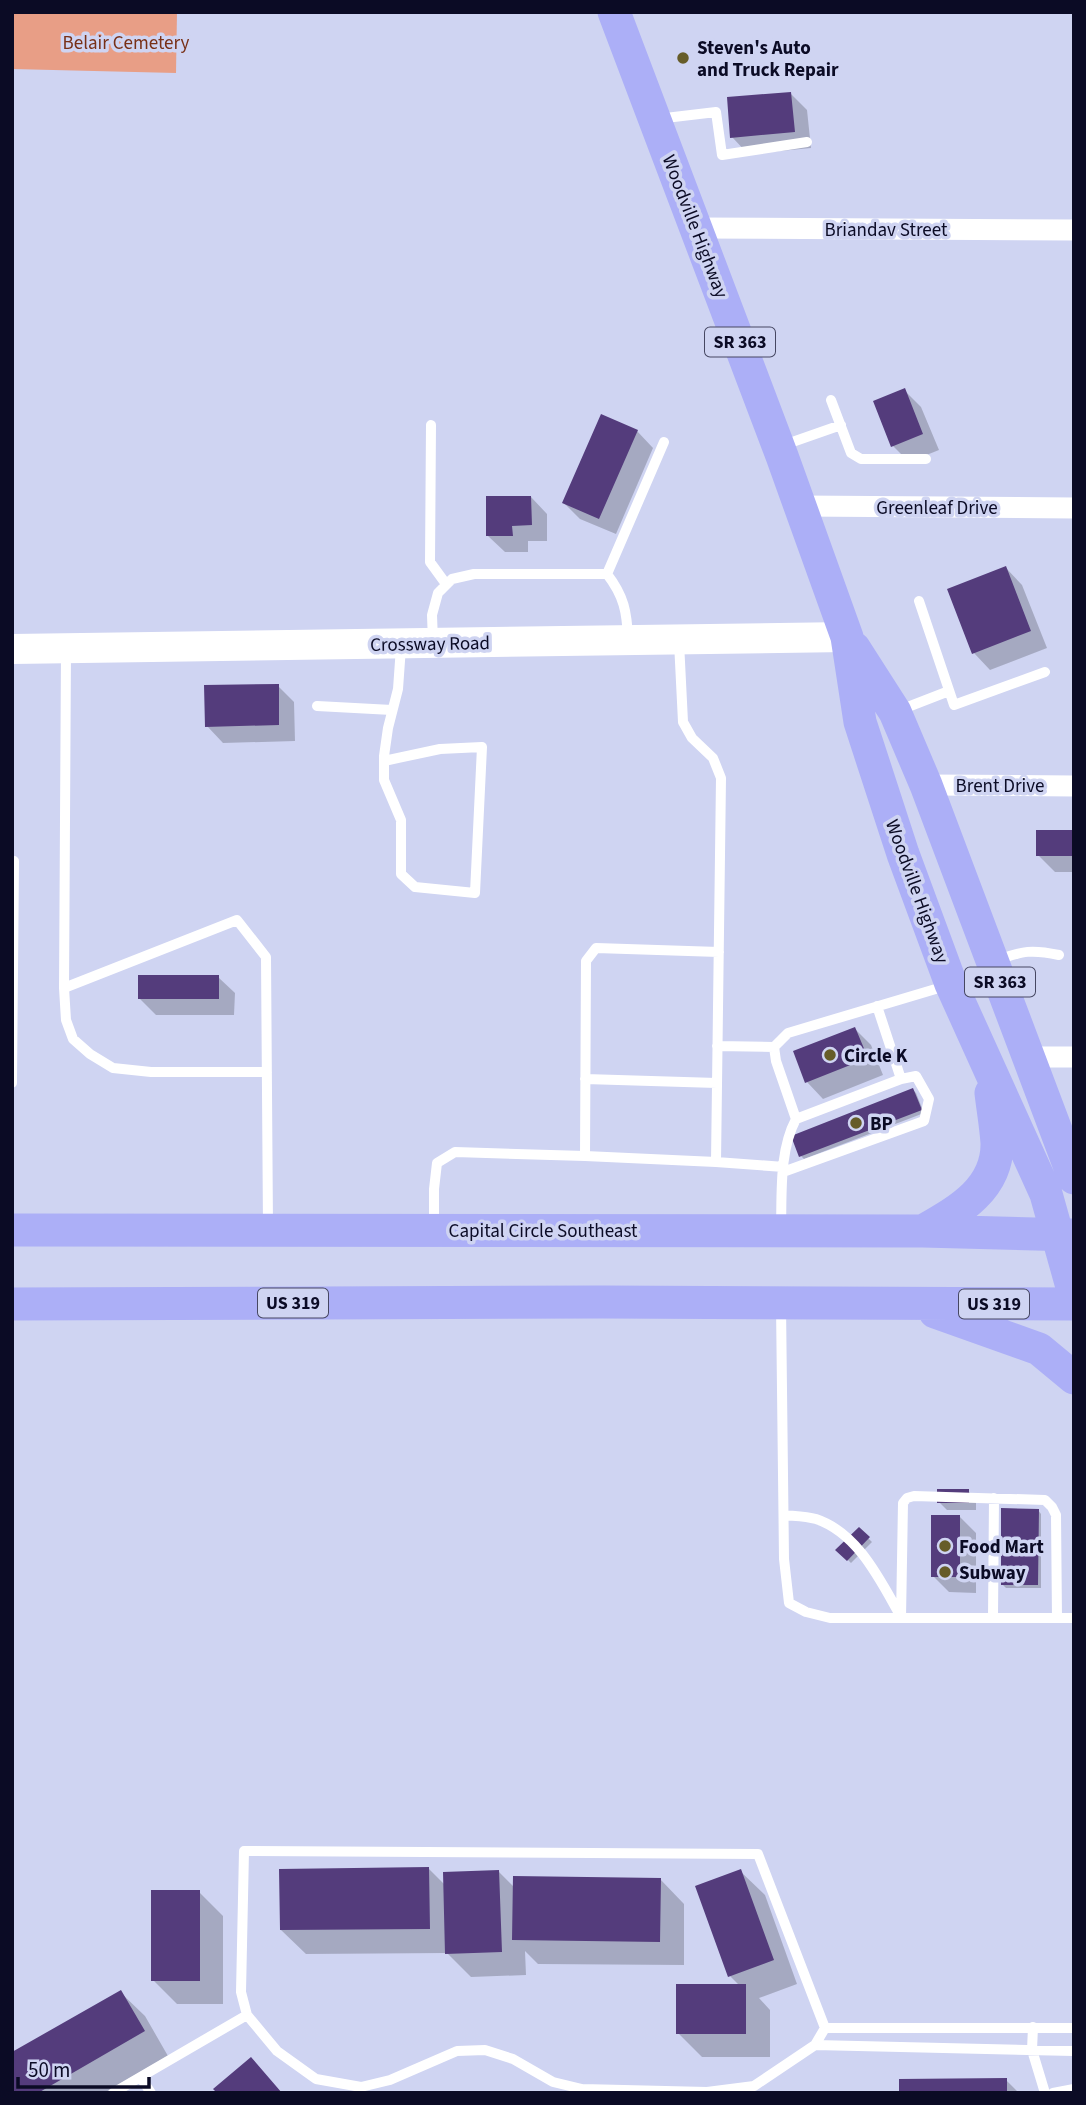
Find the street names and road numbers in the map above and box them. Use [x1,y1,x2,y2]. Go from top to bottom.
street label: Woodville Highway [655,151,734,302]
street label: Briandav Street [825,217,948,244]
road number: SR 363 [705,328,775,356]
street label: Greenleaf Drive [876,495,998,522]
street label: Crossway Road [370,630,490,659]
street label: Brent Drive [956,773,1044,800]
street label: Woodville Highway [878,816,955,967]
road number: SR 363 [965,967,1035,996]
street label: Capital Circle Southeast [449,1218,638,1245]
road number: US 319 [258,1288,328,1318]
road number: US 319 [959,1289,1029,1318]

